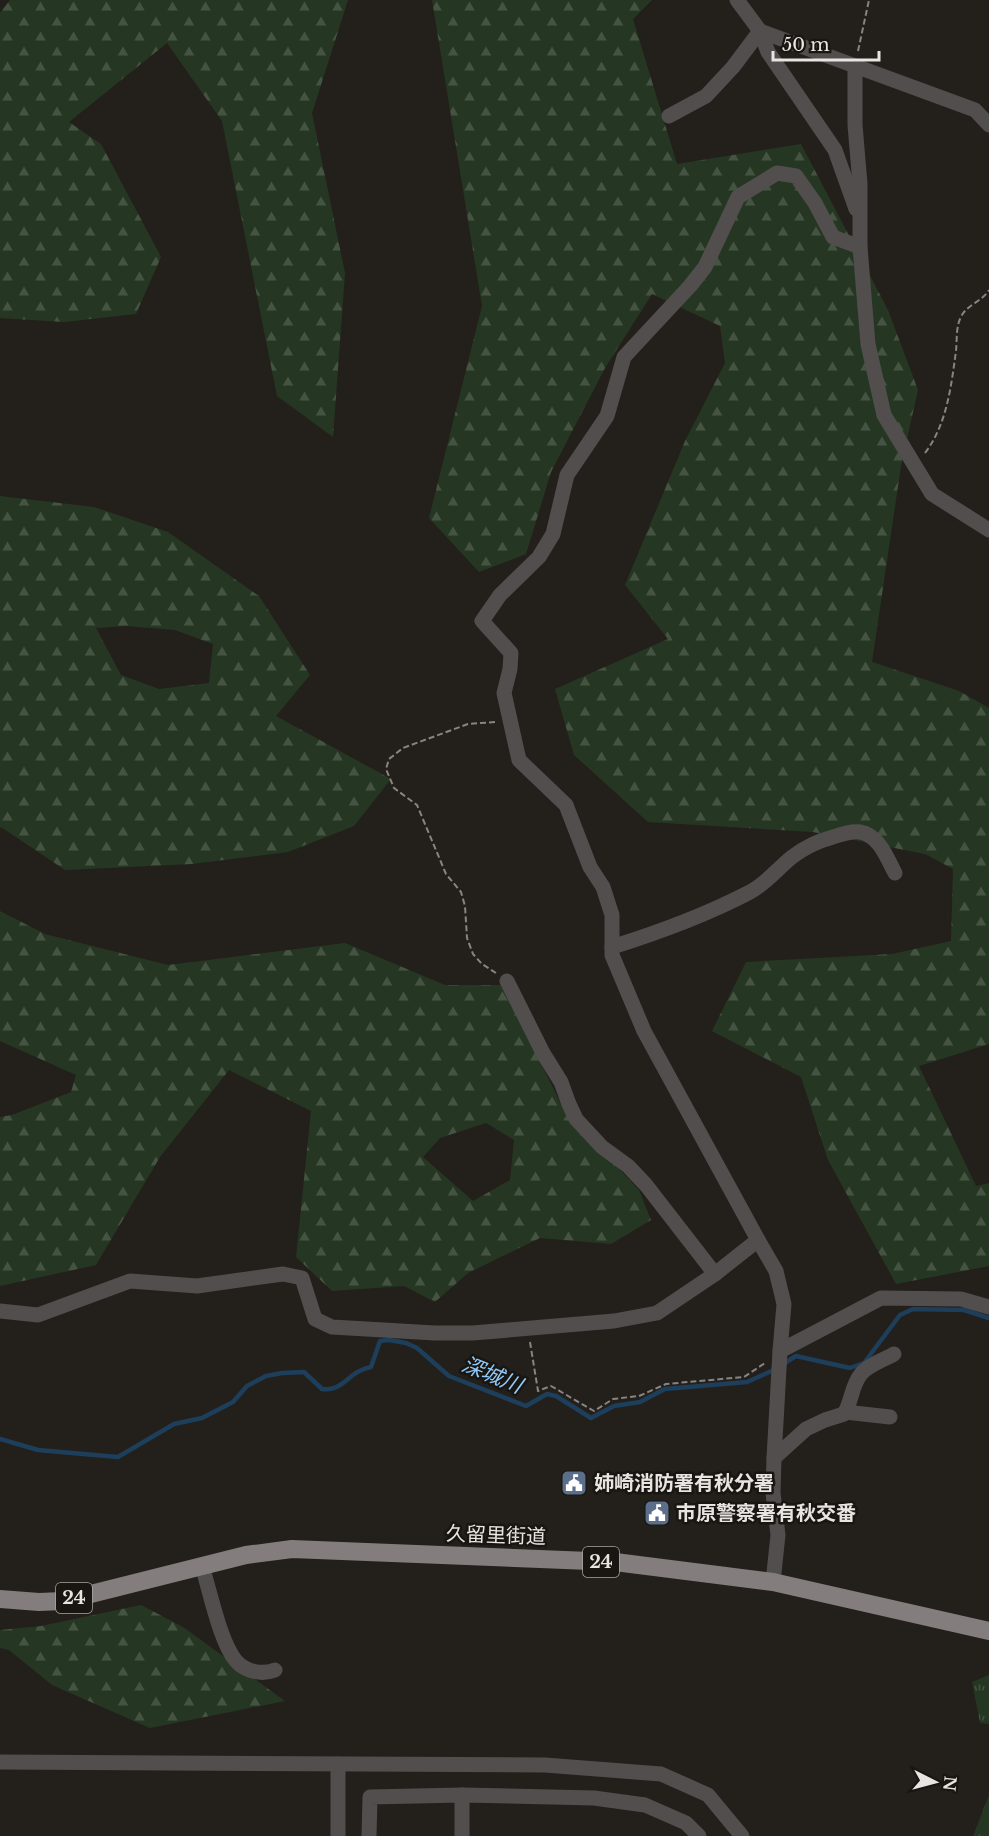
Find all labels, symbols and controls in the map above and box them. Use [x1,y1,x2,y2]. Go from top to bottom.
scale bar [773,24,880,62]
text: 50 m [782,34,830,56]
water label: 深城川 [458,1351,528,1400]
public building icon: 姉崎消防署有秋分署 [559,1468,589,1498]
place label: 姉崎消防署有秋分署 [594,1471,774,1495]
public building icon: 市原警察署有秋交番 [642,1498,672,1528]
place label: 市原警察署有秋交番 [676,1501,856,1525]
street label: 久留里街道 [446,1521,546,1549]
road number: 24 [583,1547,619,1577]
road number: 24 [56,1583,92,1613]
north arrow [905,1752,965,1812]
text: N [939,1775,961,1792]

